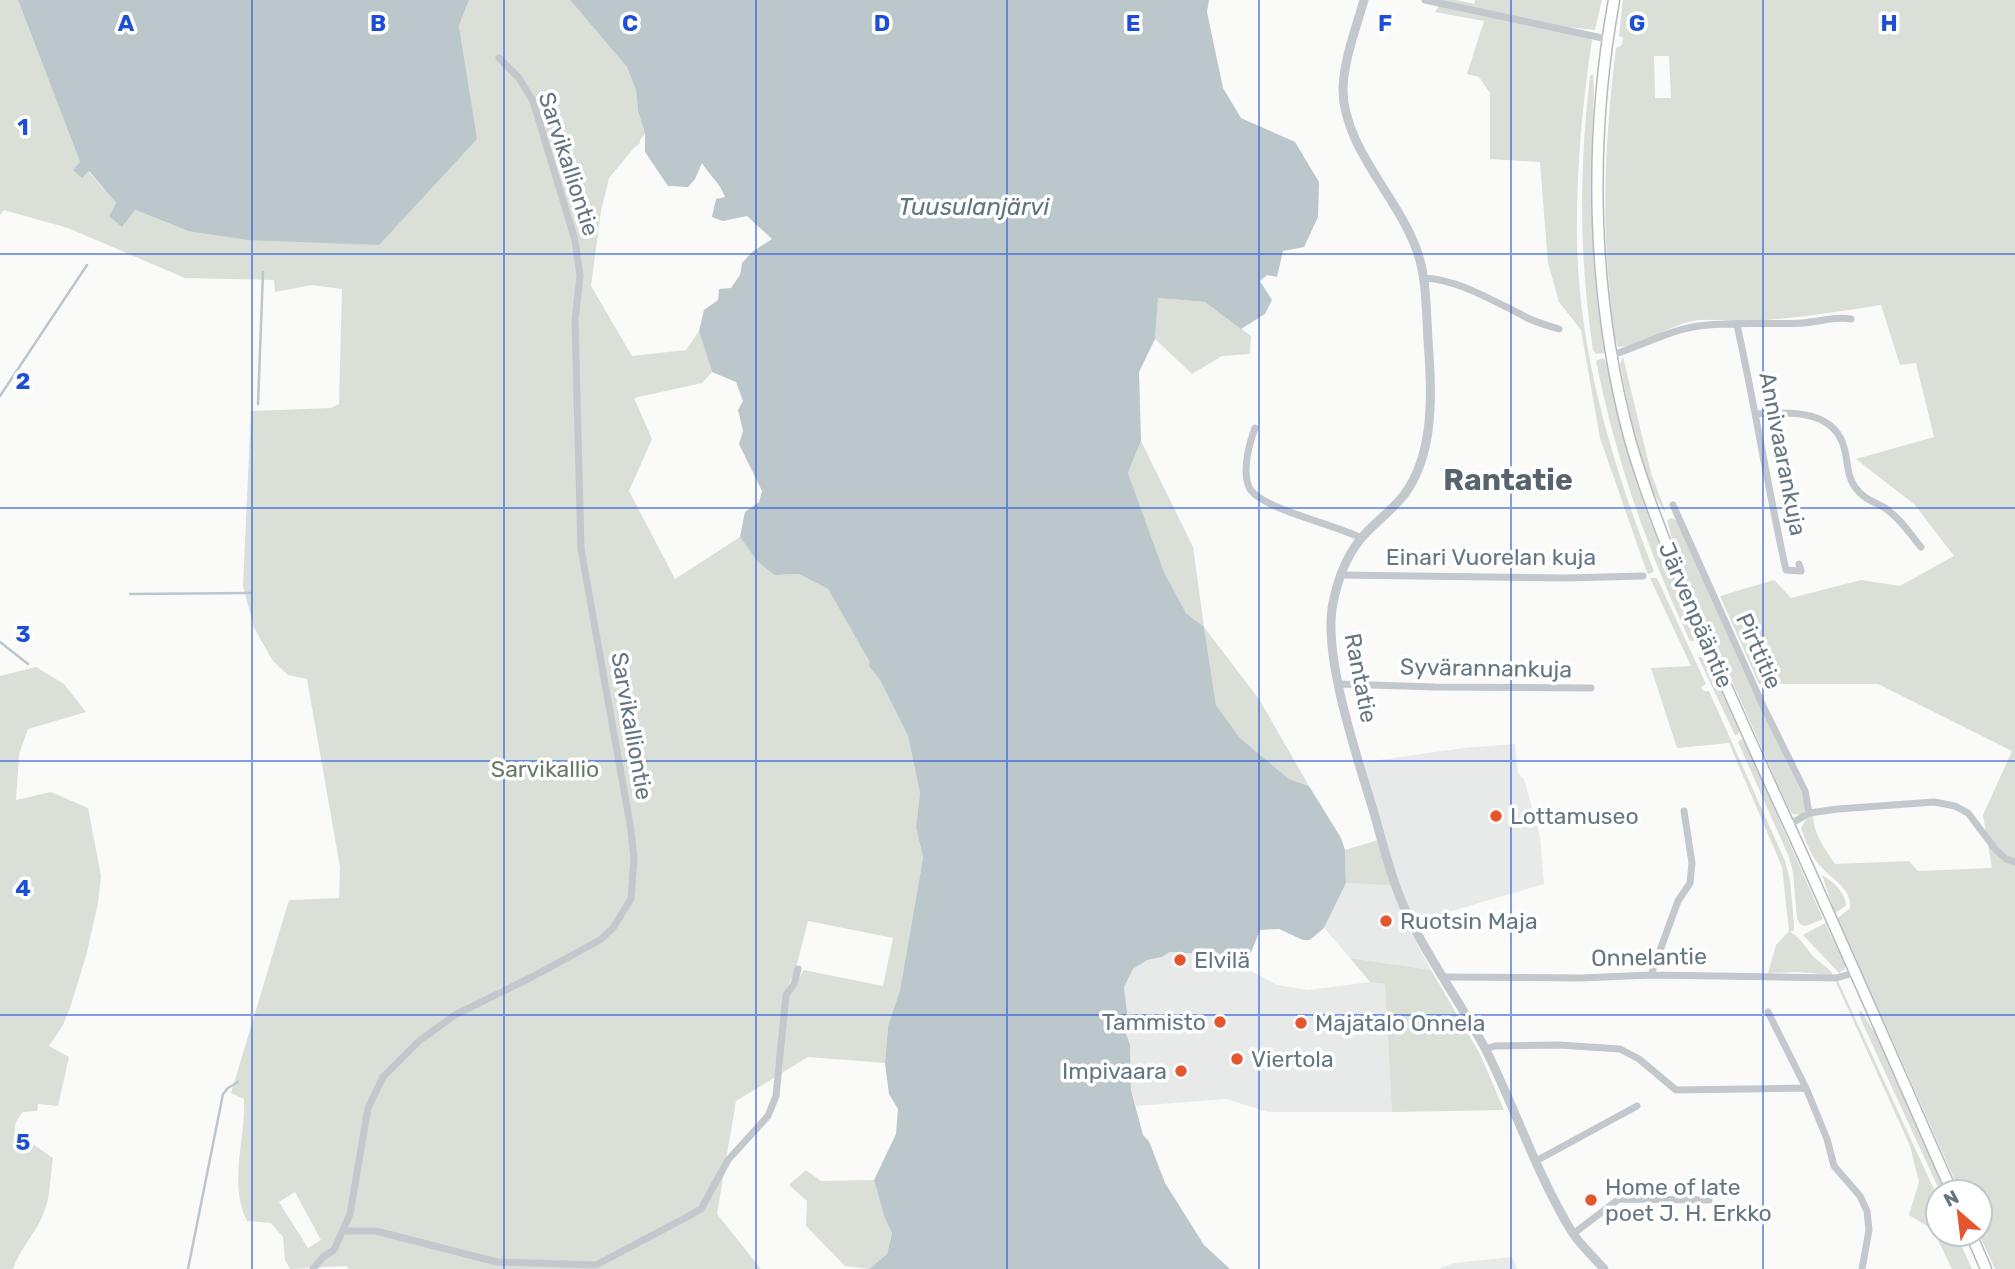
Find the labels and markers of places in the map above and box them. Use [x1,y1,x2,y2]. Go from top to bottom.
place label: Lottamuseo [1510,802,1639,830]
marker: Lottamuseo [1488,808,1504,824]
place label: Ruotsin Maja [1400,907,1538,935]
marker: Ruotsin Maja [1378,913,1394,929]
place label: Elvilä [1194,946,1250,974]
marker: Elvilä [1172,952,1188,968]
place label: Tammisto [1102,1008,1206,1036]
place label: Majatalo Onnela [1315,1009,1485,1037]
marker: Tammisto [1212,1014,1228,1030]
marker: Majatalo Onnela [1293,1015,1309,1031]
place label: Viertola [1251,1045,1334,1073]
marker: Viertola [1229,1051,1245,1067]
place label: Impivaara [1062,1057,1167,1085]
marker: Impivaara [1173,1063,1189,1079]
place label: Home of late poet J. H. Erkko [1605,1173,1772,1227]
marker: Home of late poet J. H. Erkko [1583,1192,1599,1208]

